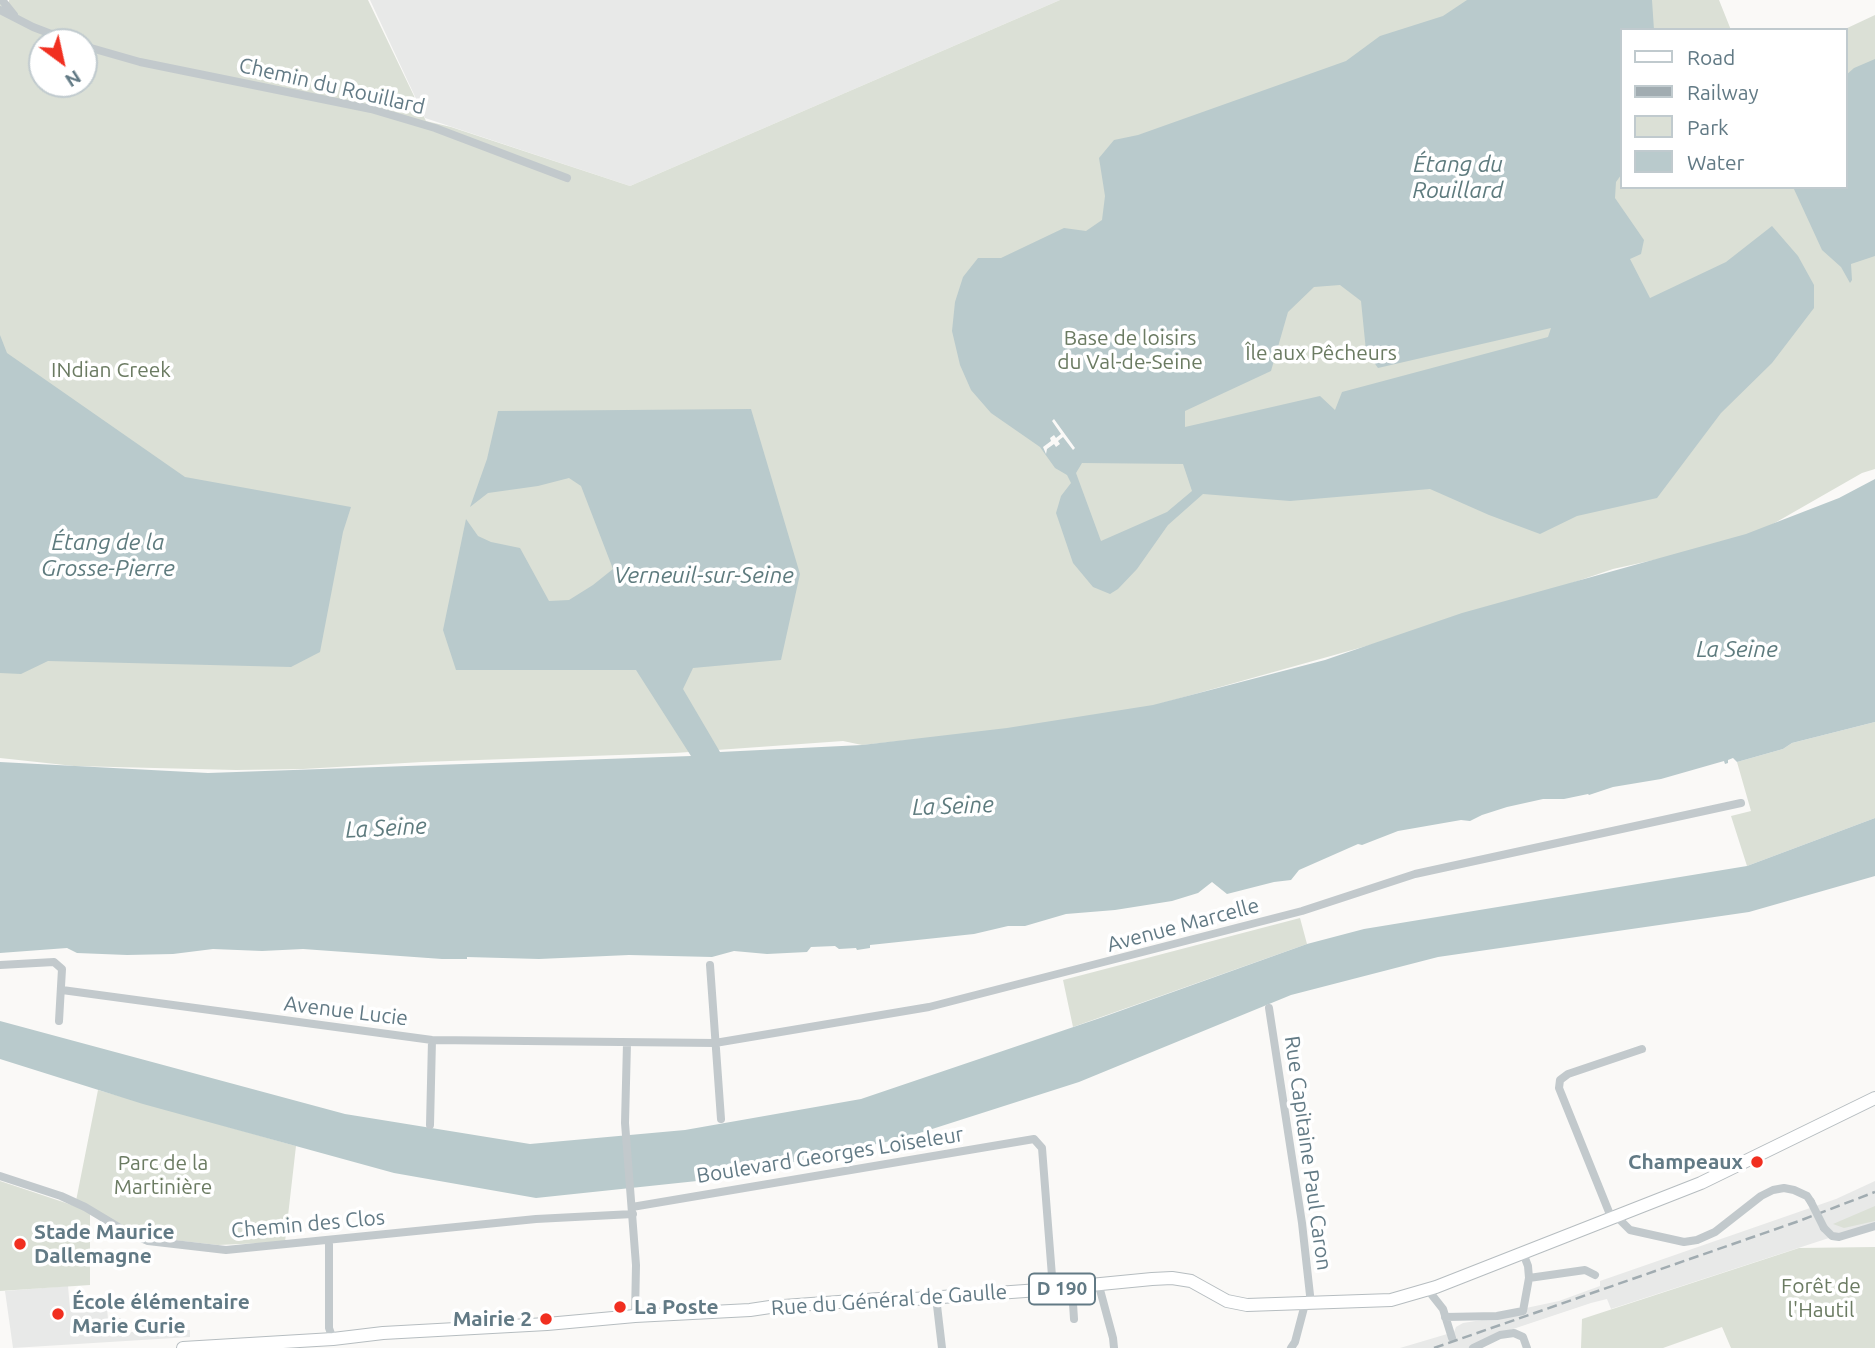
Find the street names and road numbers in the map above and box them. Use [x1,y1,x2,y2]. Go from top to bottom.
street label: Chemin du Rouillard [237,52,427,120]
street label: Avenue Marcelle [1104,893,1262,957]
street label: Avenue Lucie [283,991,409,1031]
street label: Rue Capitaine Paul Caron [1279,1034,1337,1272]
street label: Boulevard Georges Loiseleur [695,1121,965,1189]
street label: Chemin des Clos [230,1205,386,1243]
road number: D 190 [1029,1274,1095,1304]
street label: Rue du Général de Gaulle [770,1279,1008,1321]

